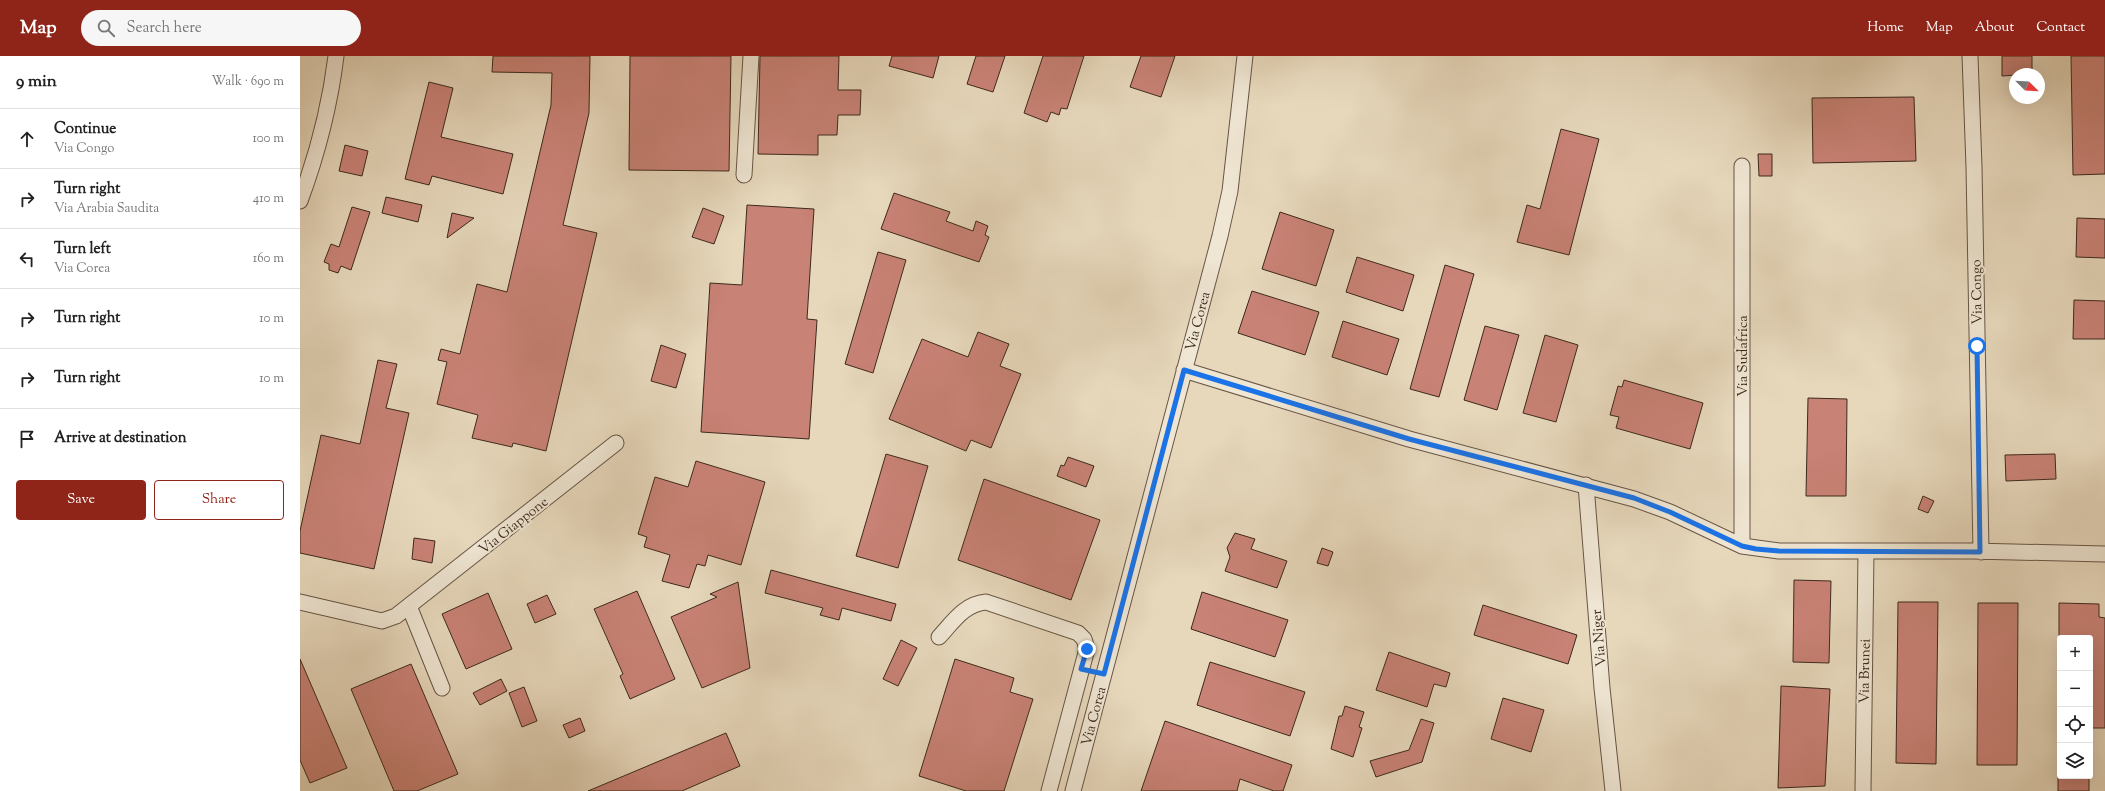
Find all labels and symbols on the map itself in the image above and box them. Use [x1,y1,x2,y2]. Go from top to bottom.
north arrow [2009,68,2045,104]
street label: Via Congo [1967,259,1989,325]
street label: Via Corea [1181,289,1217,353]
street label: Via Sudafrica [1734,315,1754,397]
route start [1968,337,1986,355]
street label: Via Giappone [475,493,553,560]
street label: Via Niger [1587,608,1612,667]
street label: Via Brunei [1855,639,1877,704]
route end [1078,640,1096,658]
street label: Via Corea [1077,684,1113,748]

